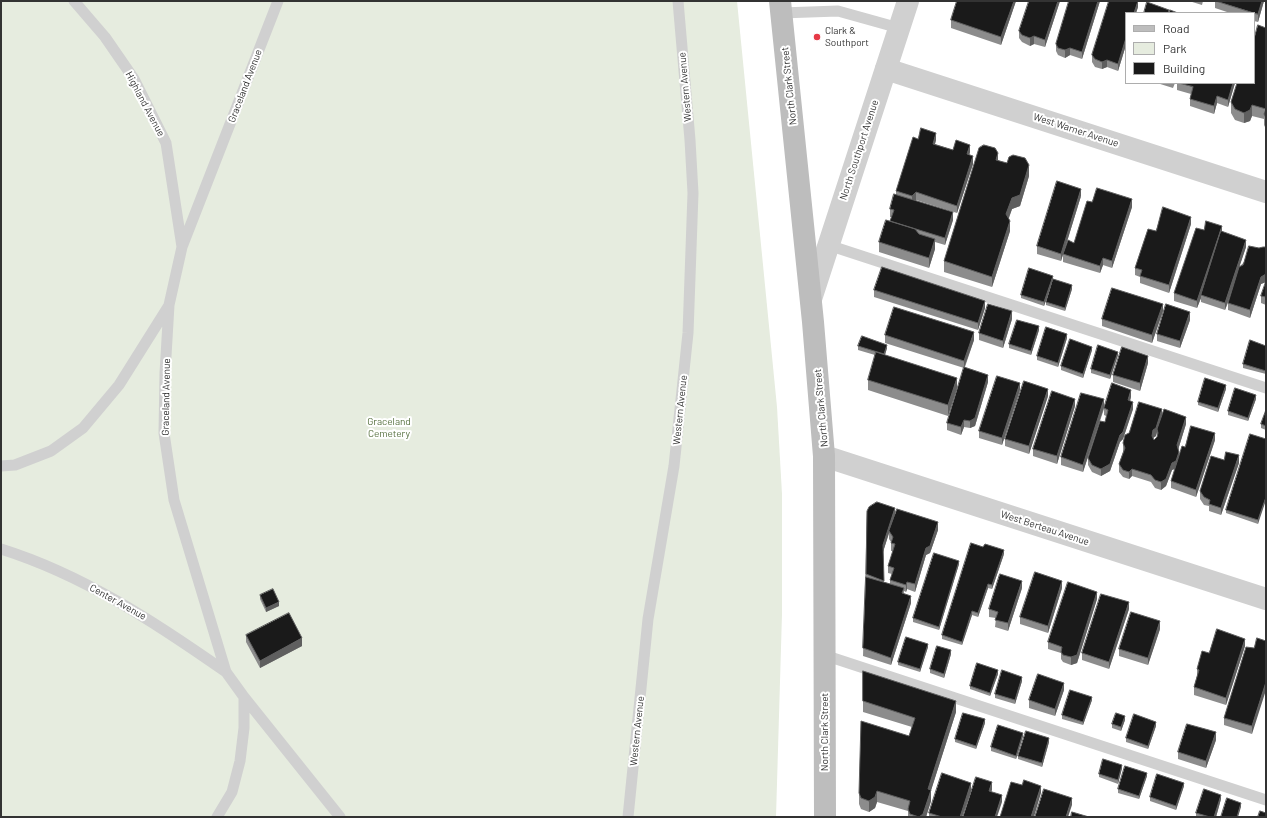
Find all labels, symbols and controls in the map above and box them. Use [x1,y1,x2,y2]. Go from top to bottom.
legend [1125,12,1255,84]
text: Road [1163,21,1190,35]
place label: Clark & Southport [825,25,869,48]
marker: Clark & Southport [812,32,822,42]
text: Park [1163,41,1187,55]
street label: North Clark Street [779,46,799,126]
street label: Graceland Avenue [226,48,264,124]
street label: Western Avenue [676,52,694,122]
text: Building [1163,61,1205,75]
street label: Highland Avenue [123,69,167,139]
street label: North Southport Avenue [837,98,881,202]
street label: West Warner Avenue [1032,111,1120,149]
street label: Graceland Avenue [159,358,173,436]
street label: North Clark Street [812,368,830,448]
street label: Western Avenue [670,375,690,445]
park label: Graceland Cemetery [367,416,411,440]
street label: West Berteau Avenue [999,508,1091,548]
street label: Center Avenue [88,581,148,623]
street label: North Clark Street [819,693,831,771]
street label: Western Avenue [627,696,647,766]

